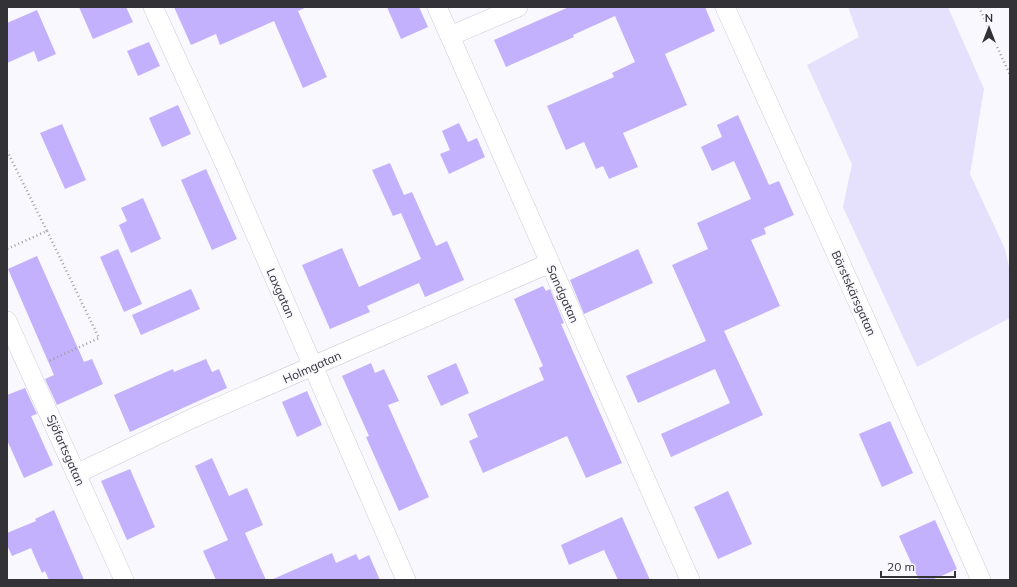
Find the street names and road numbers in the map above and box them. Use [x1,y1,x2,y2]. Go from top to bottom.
street label: Börstskärsgatan [828,248,880,338]
street label: Sandgatan [544,263,582,325]
street label: Laxgatan [263,266,299,320]
street label: Holmgatan [280,347,344,387]
street label: Sjöfartsgatan [44,412,88,488]

